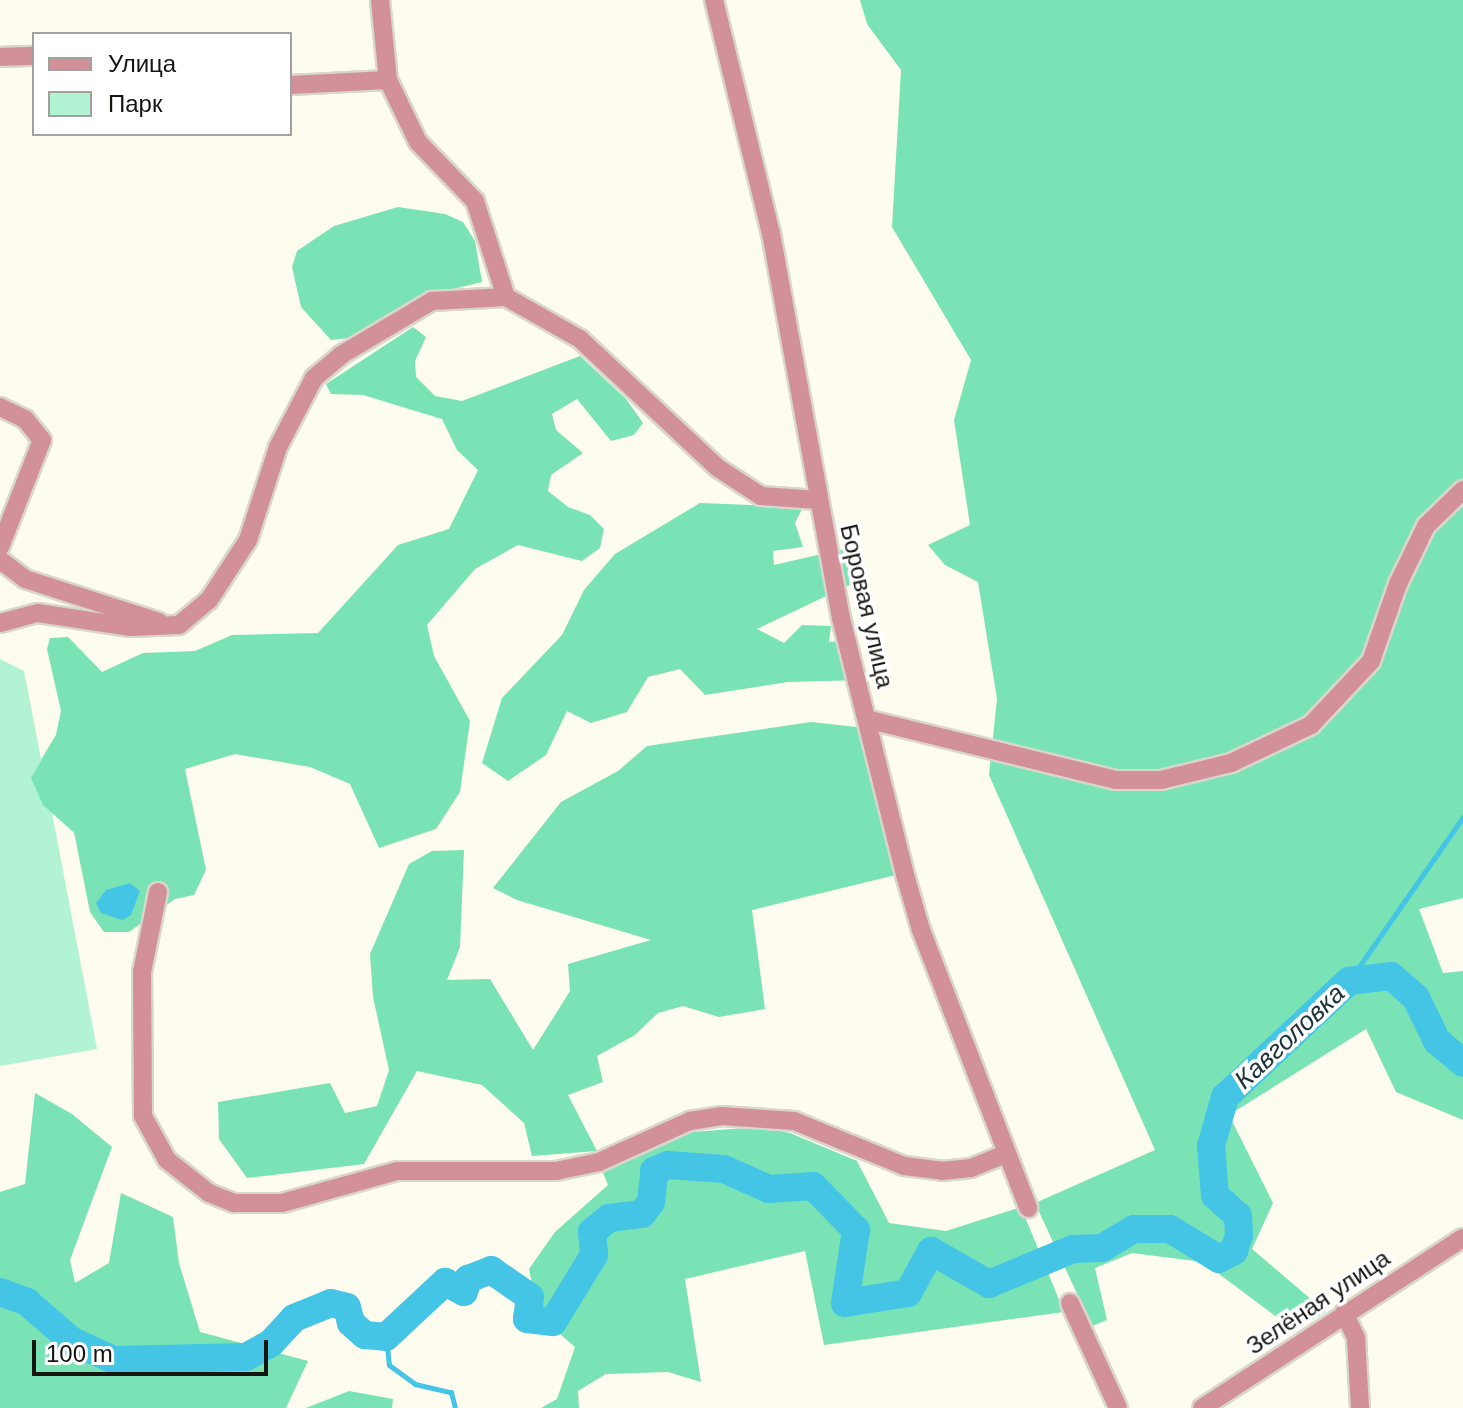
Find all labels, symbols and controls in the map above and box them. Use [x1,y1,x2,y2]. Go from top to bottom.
legend [32,32,292,136]
text: Улица [108,50,176,77]
text: Парк [108,90,162,117]
street label: Боровая улица [834,521,900,691]
water label: Кавголовка [1228,978,1352,1096]
street label: Зелёная улица [1241,1243,1395,1361]
scale bar [36,1324,272,1374]
text: 100 m [46,1340,113,1367]

